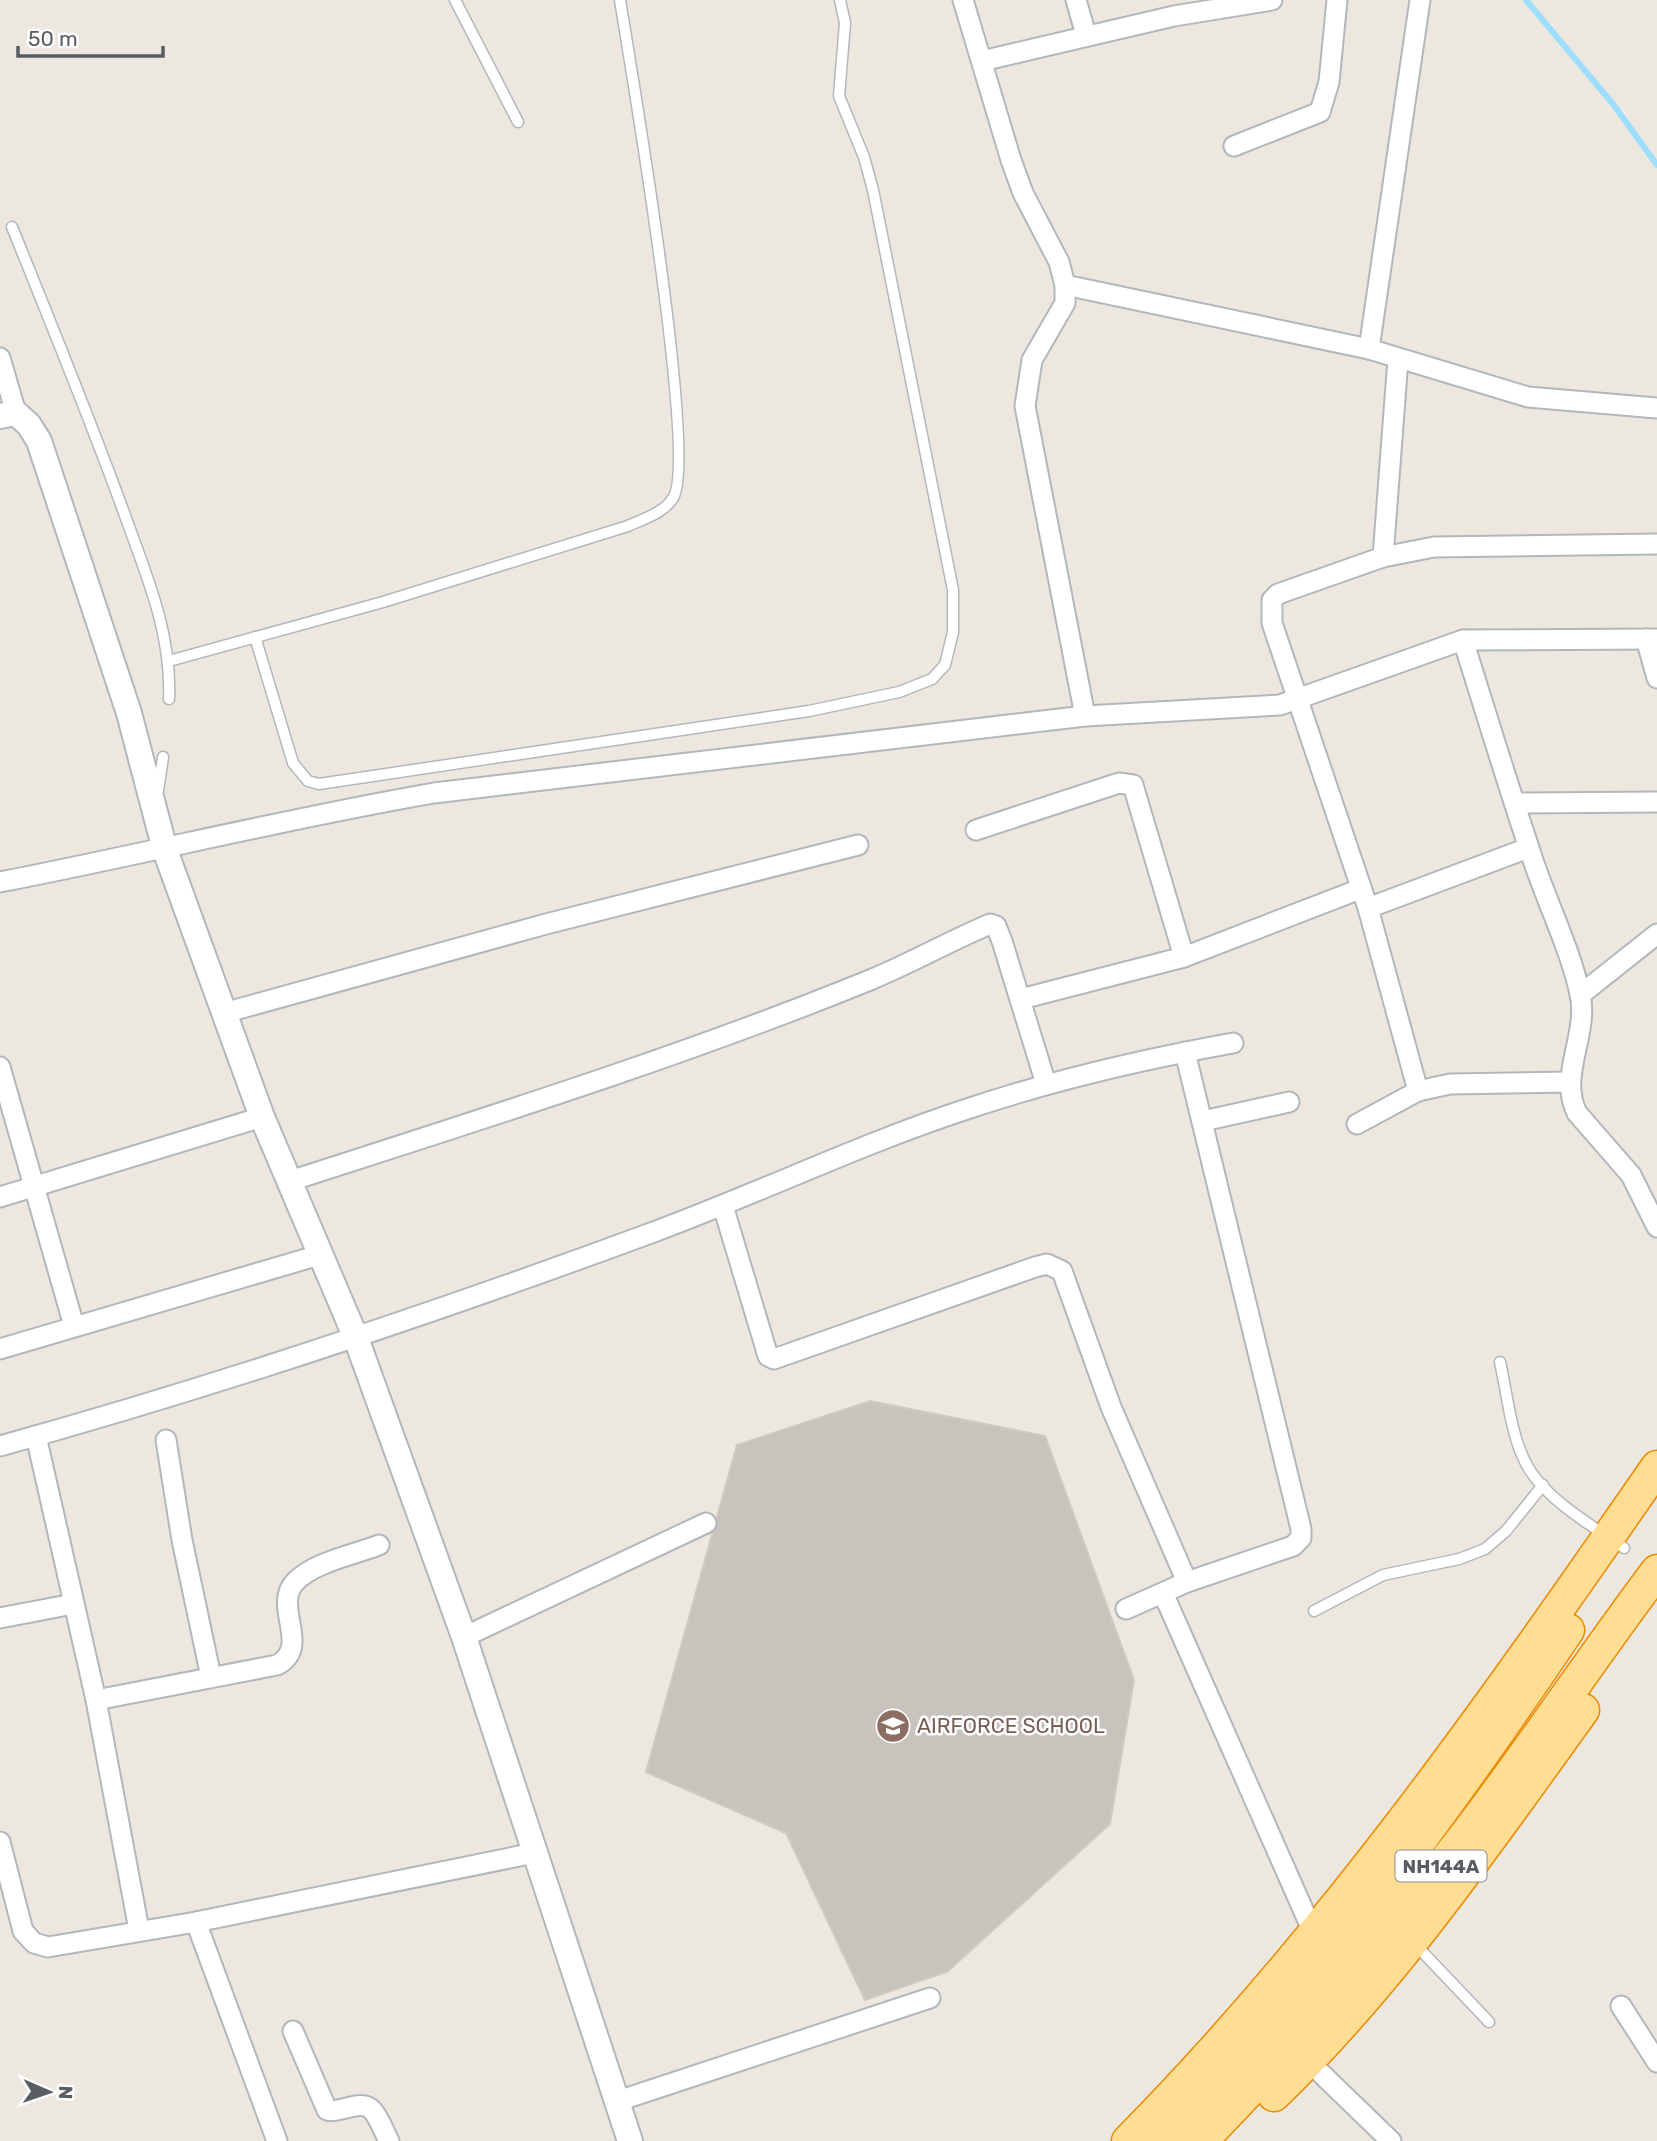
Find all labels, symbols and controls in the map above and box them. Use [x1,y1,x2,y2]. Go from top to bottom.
scale bar [18,14,163,58]
text: 50 m [28,26,78,51]
school or university icon: AIRFORCE SCHOOL [874,1707,912,1745]
place label: AIRFORCE SCHOOL [917,1713,1105,1738]
road number: NH144A [1396,1850,1486,1882]
north arrow [14,2057,84,2127]
text: N [54,2085,77,2100]

